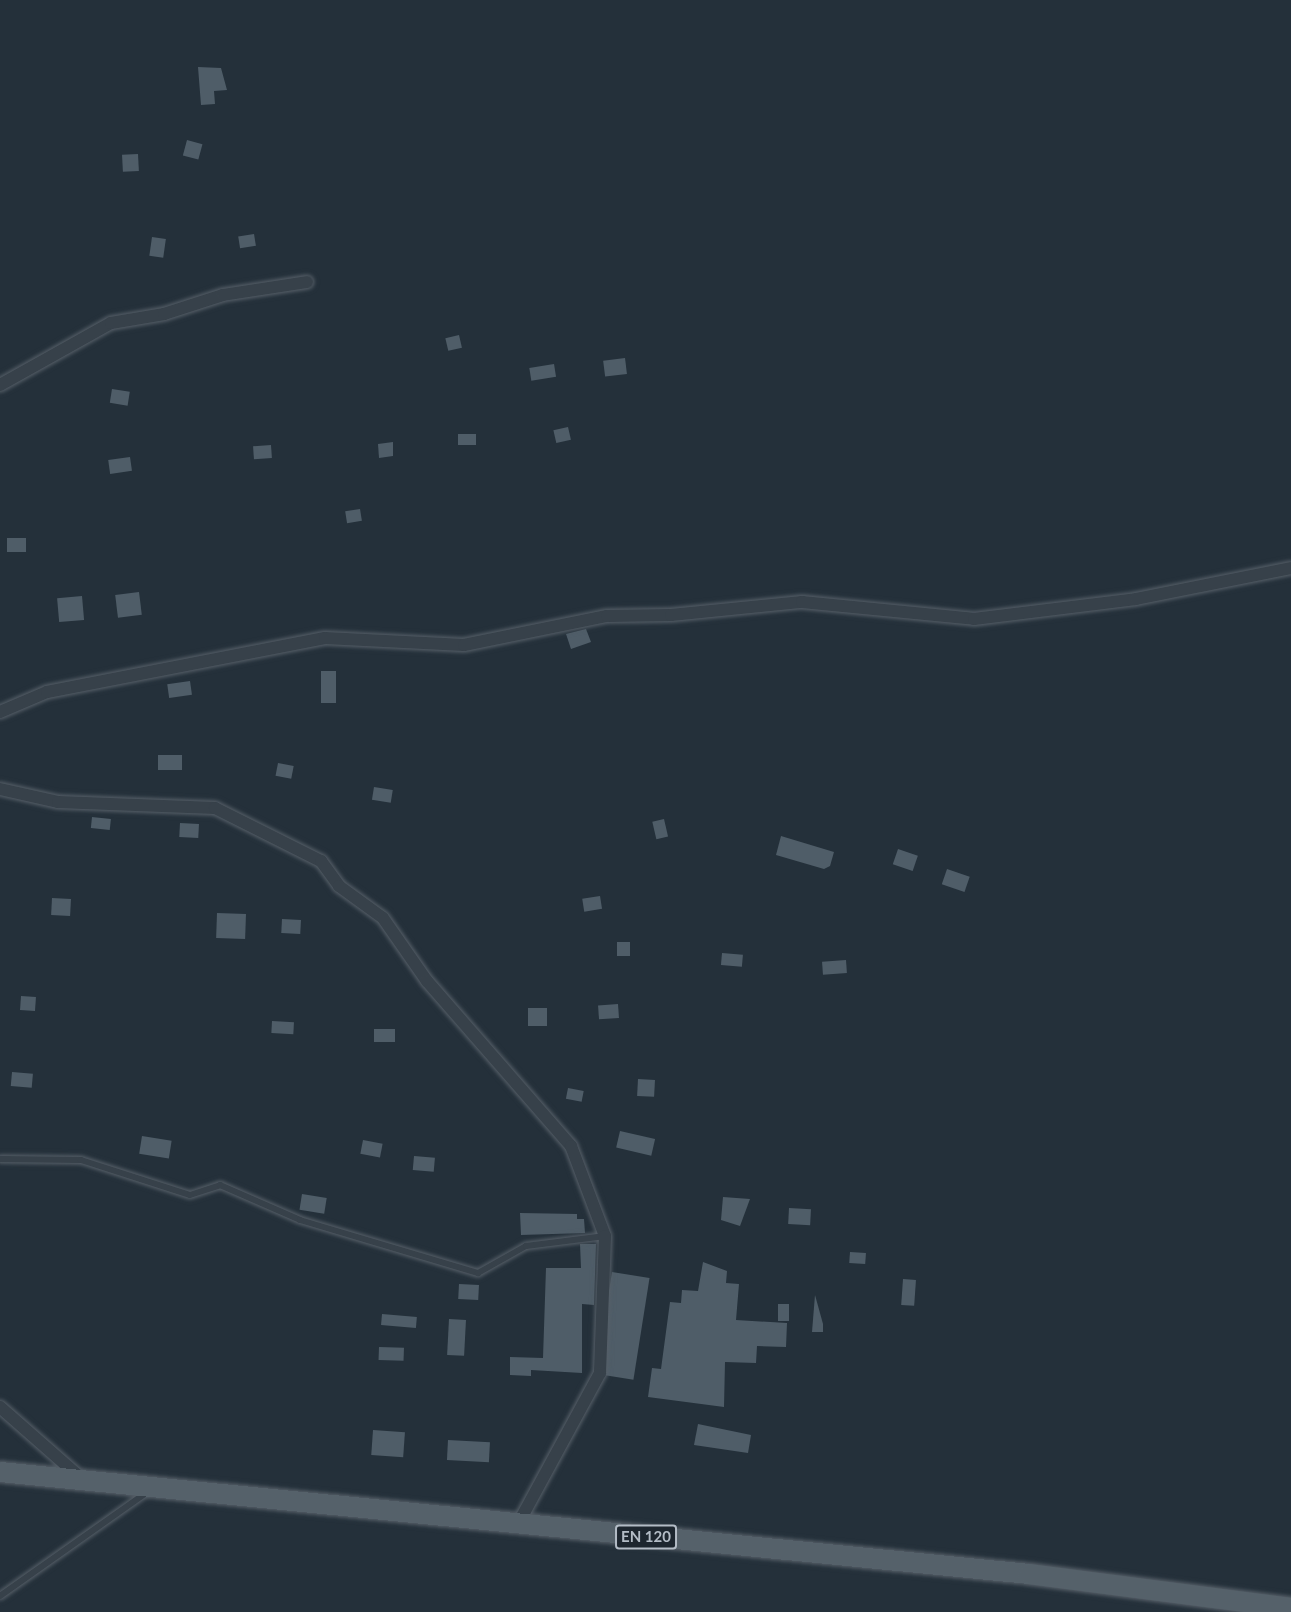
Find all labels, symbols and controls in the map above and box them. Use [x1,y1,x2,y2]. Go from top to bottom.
road number: EN 120 [614,1525,678,1549]

